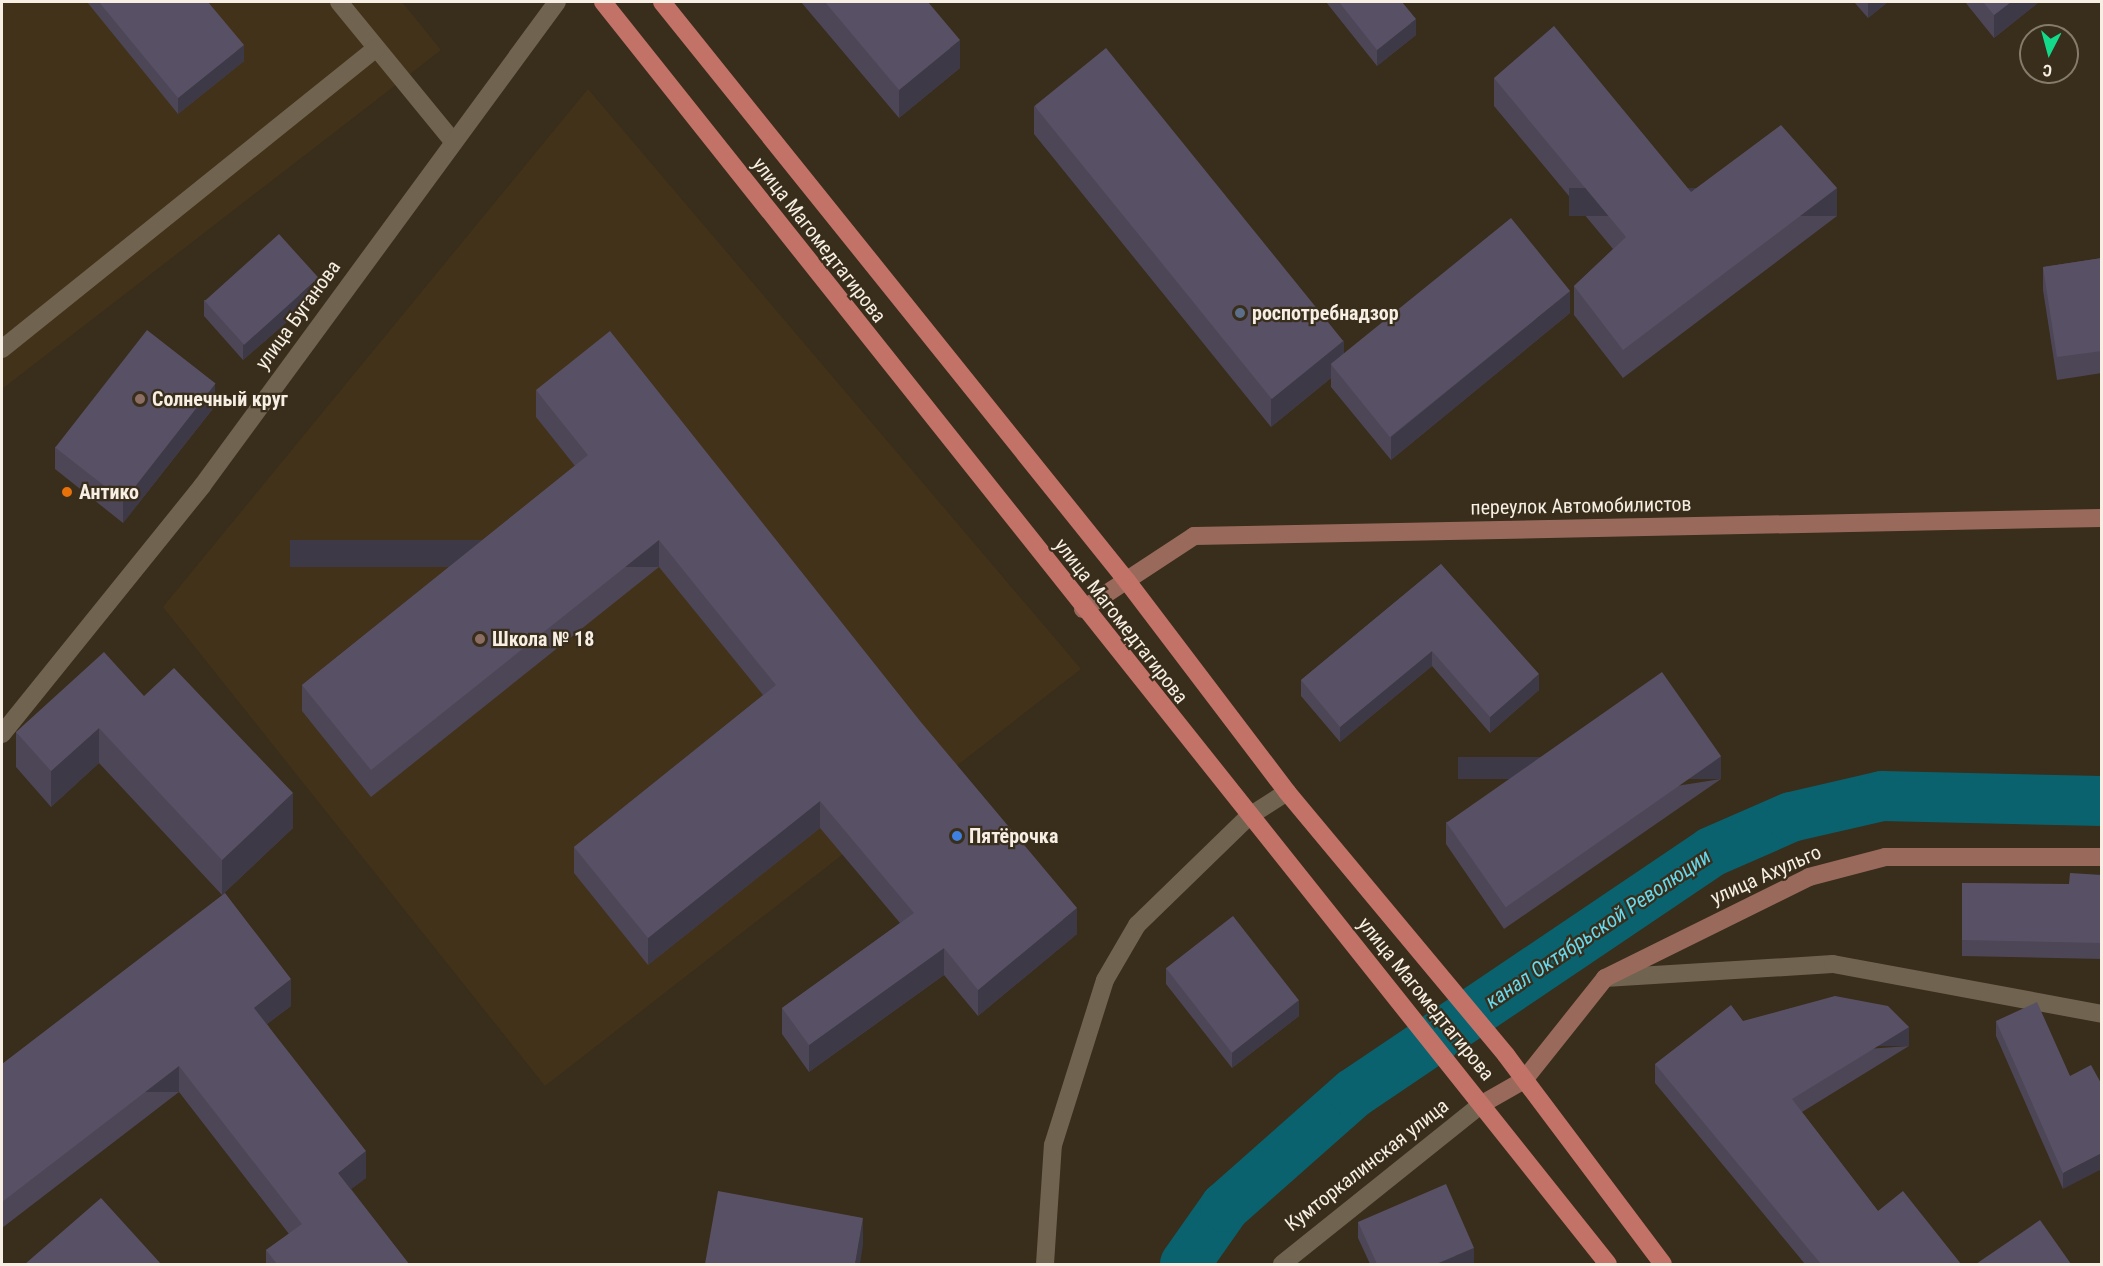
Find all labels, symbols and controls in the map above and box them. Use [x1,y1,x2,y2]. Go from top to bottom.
north arrow [2019,24,2079,84]
text: С [2042,60,2053,80]
street label: улица Магомедтагирова [747,153,891,327]
street label: улица Буганова [250,256,346,374]
place label: роспотребнадзор [1252,301,1399,325]
marker: роспотребнадзор [1233,306,1247,320]
place label: Солнечный круг [152,387,288,411]
marker: Солнечный круг [133,392,147,406]
place label: Антико [79,480,139,504]
marker: Антико [60,485,74,499]
street label: переулок Автомобилистов [1470,492,1692,520]
street label: улица Магомедтагирова [1049,534,1193,708]
place label: Школа № 18 [492,627,594,651]
marker: Школа № 18 [473,632,487,646]
place label: Пятёрочка [969,824,1058,848]
marker: Пятёрочка [950,829,964,843]
street label: улица Ахульго [1707,840,1825,910]
water label: канал Октябрьской Революции [1481,844,1715,1014]
street label: улица Магомедтагирова [1353,913,1499,1085]
street label: Кумторкалинская улица [1280,1094,1454,1236]

